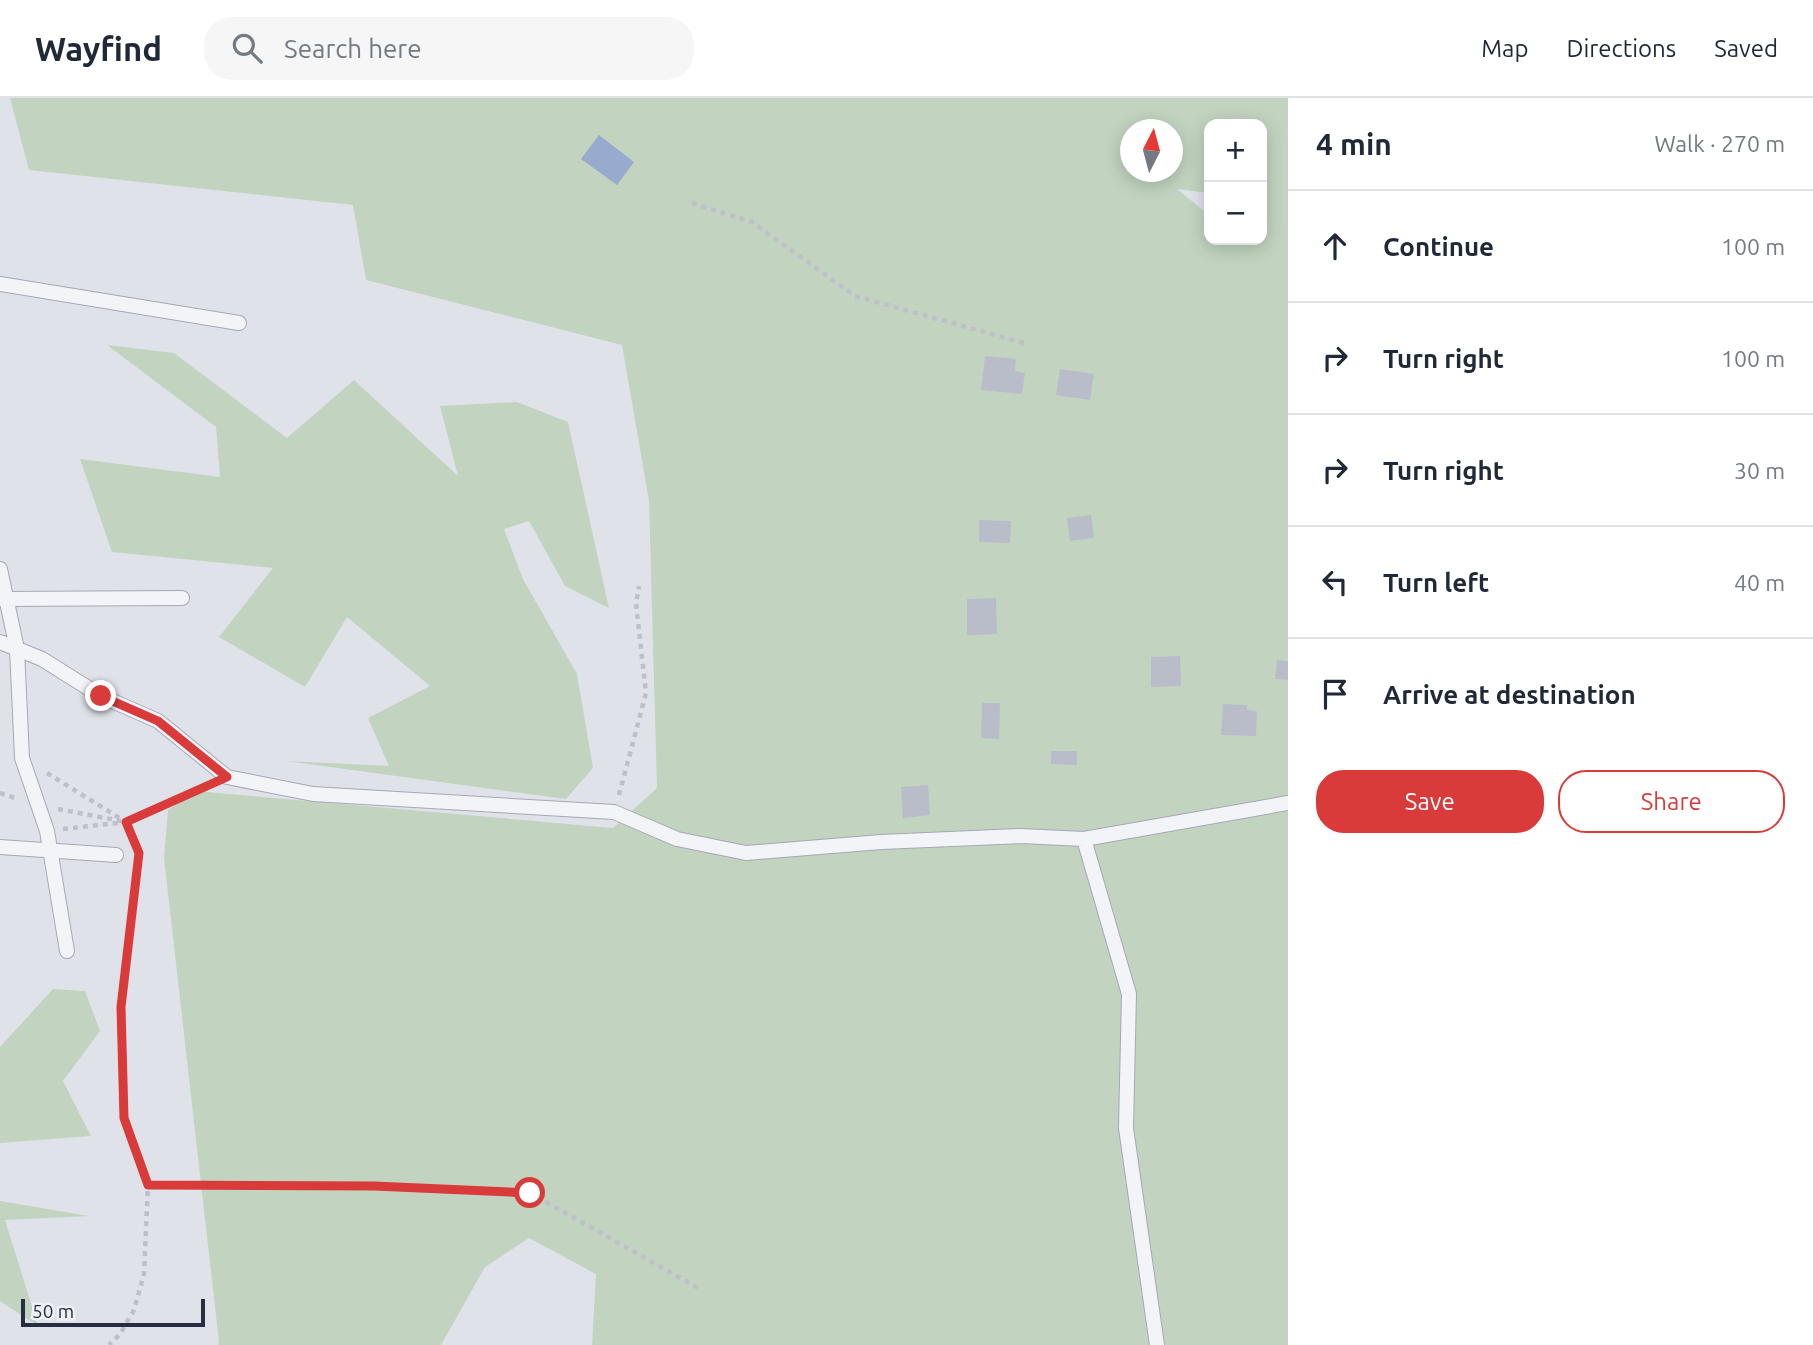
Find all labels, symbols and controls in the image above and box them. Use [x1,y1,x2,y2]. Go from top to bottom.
search box [204,17,694,80]
icon: search [228,29,266,67]
text: Wayfind [35,30,162,67]
text: Search here [284,34,422,63]
text: Map [1481,35,1528,62]
text: Directions [1566,35,1676,62]
text: Saved [1714,35,1778,62]
north arrow [1120,119,1183,182]
map controls [1204,119,1267,245]
button: + [1204,119,1267,182]
text: 4 min [1316,127,1392,161]
text: Walk · 270 m [1654,131,1785,156]
button: − [1204,182,1267,245]
icon: ahead [1316,227,1354,265]
text: Continue [1383,232,1494,261]
text: 100 m [1721,234,1785,259]
icon: right [1316,339,1354,377]
text: Turn right [1383,344,1504,373]
text: 100 m [1721,346,1785,371]
icon: right [1316,451,1354,489]
text: Turn right [1383,456,1504,485]
text: 30 m [1734,458,1785,483]
icon: left [1316,563,1354,601]
text: Turn left [1383,568,1489,597]
text: 40 m [1734,570,1785,595]
icon: arrive [1316,675,1354,713]
route end [85,680,116,711]
text: Arrive at destination [1383,680,1636,709]
button: Save [1316,770,1544,833]
button: Share [1558,770,1785,833]
route start [514,1177,545,1208]
scale bar [21,1296,205,1328]
text: 50 m [32,1300,74,1322]

